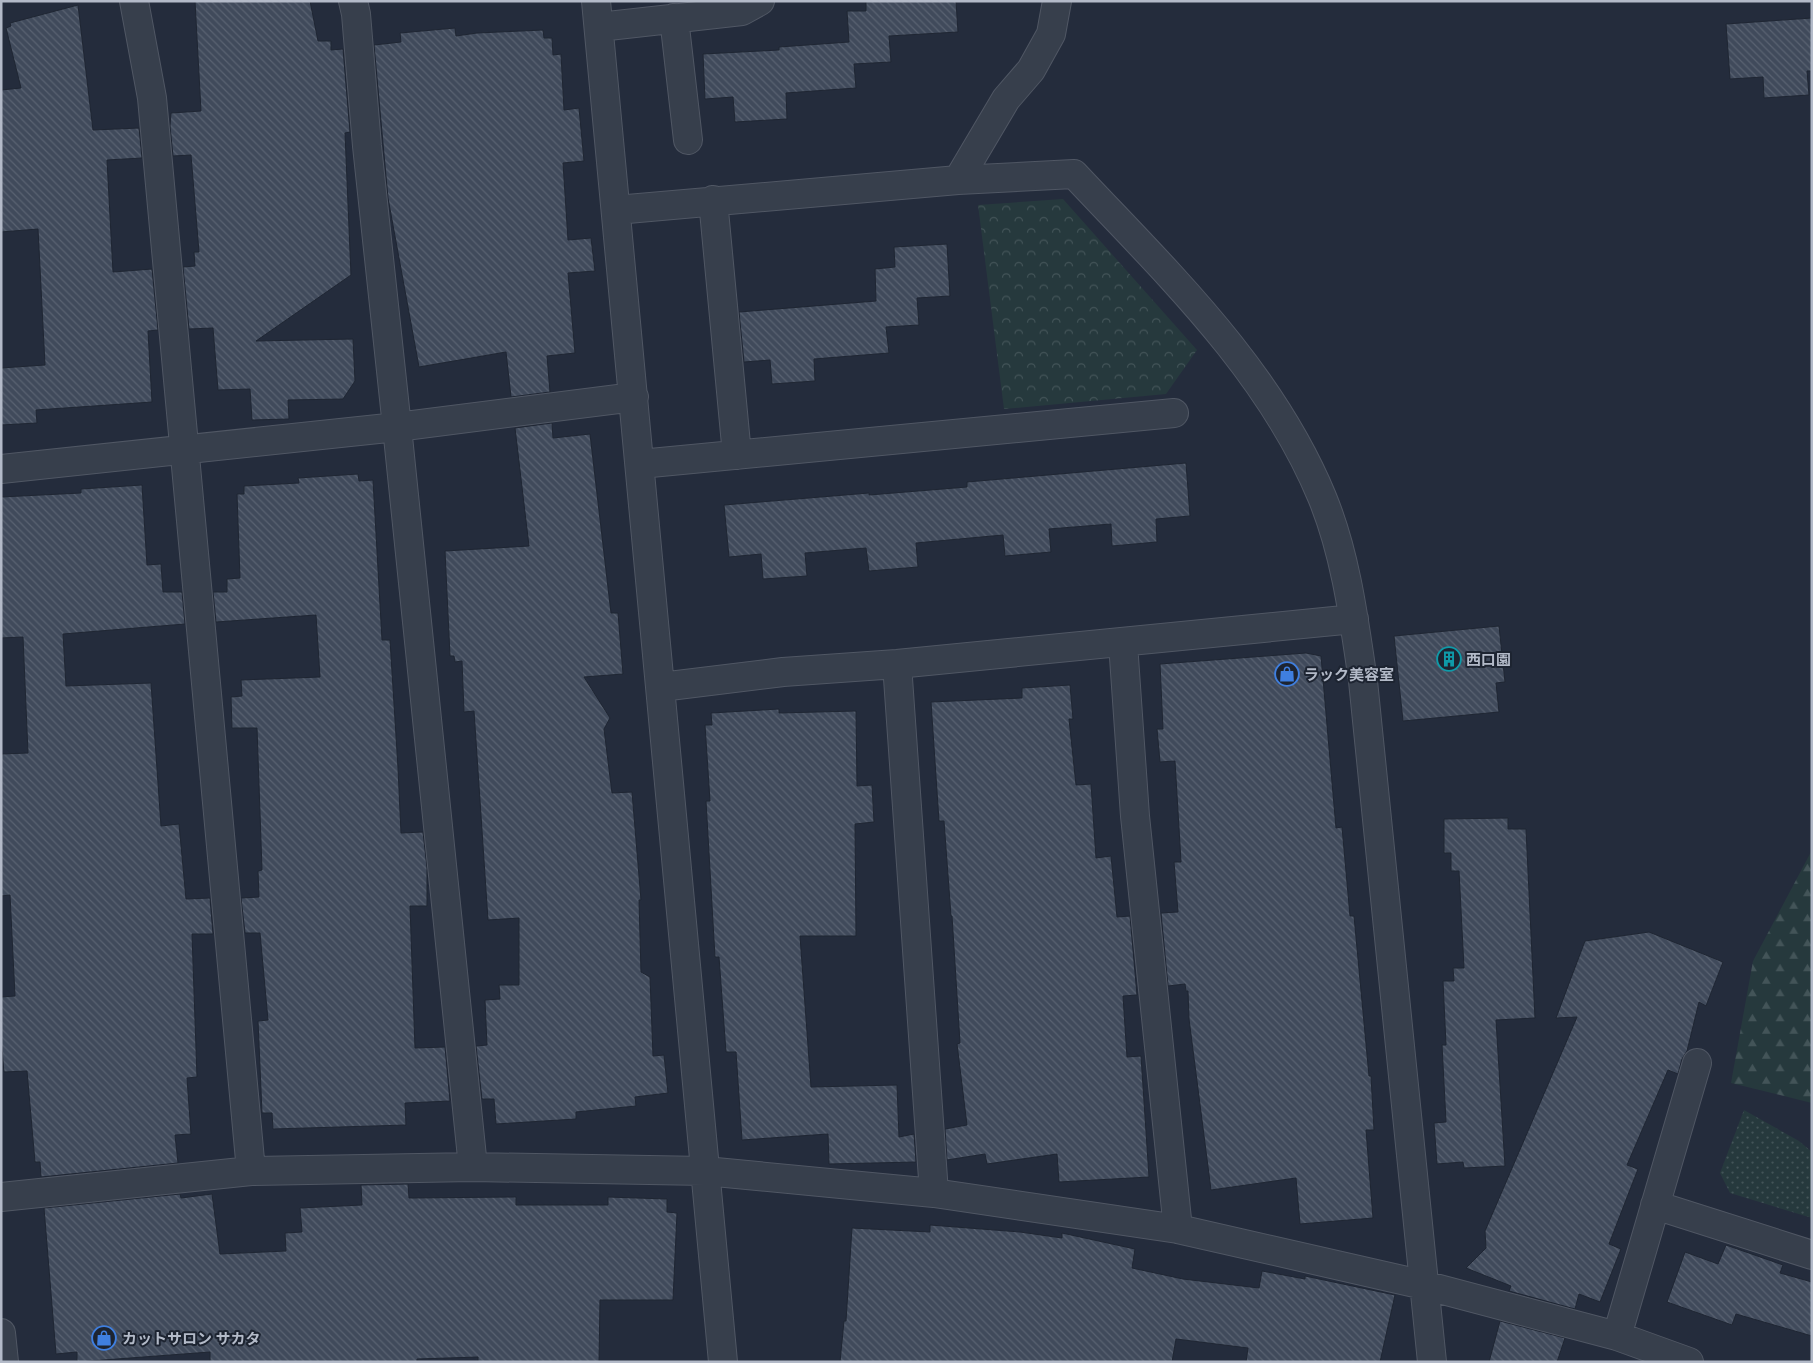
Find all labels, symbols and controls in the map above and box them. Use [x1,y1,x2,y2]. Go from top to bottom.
building icon: 西口園 [1436,646,1462,672]
place label: 西口園 [1466,650,1511,669]
shop icon: ラック美容室 [1274,661,1300,687]
place label: ラック美容室 [1304,665,1394,684]
shop icon: カットサロン サカタ [91,1325,117,1351]
place label: カットサロン サカタ [122,1329,261,1348]

